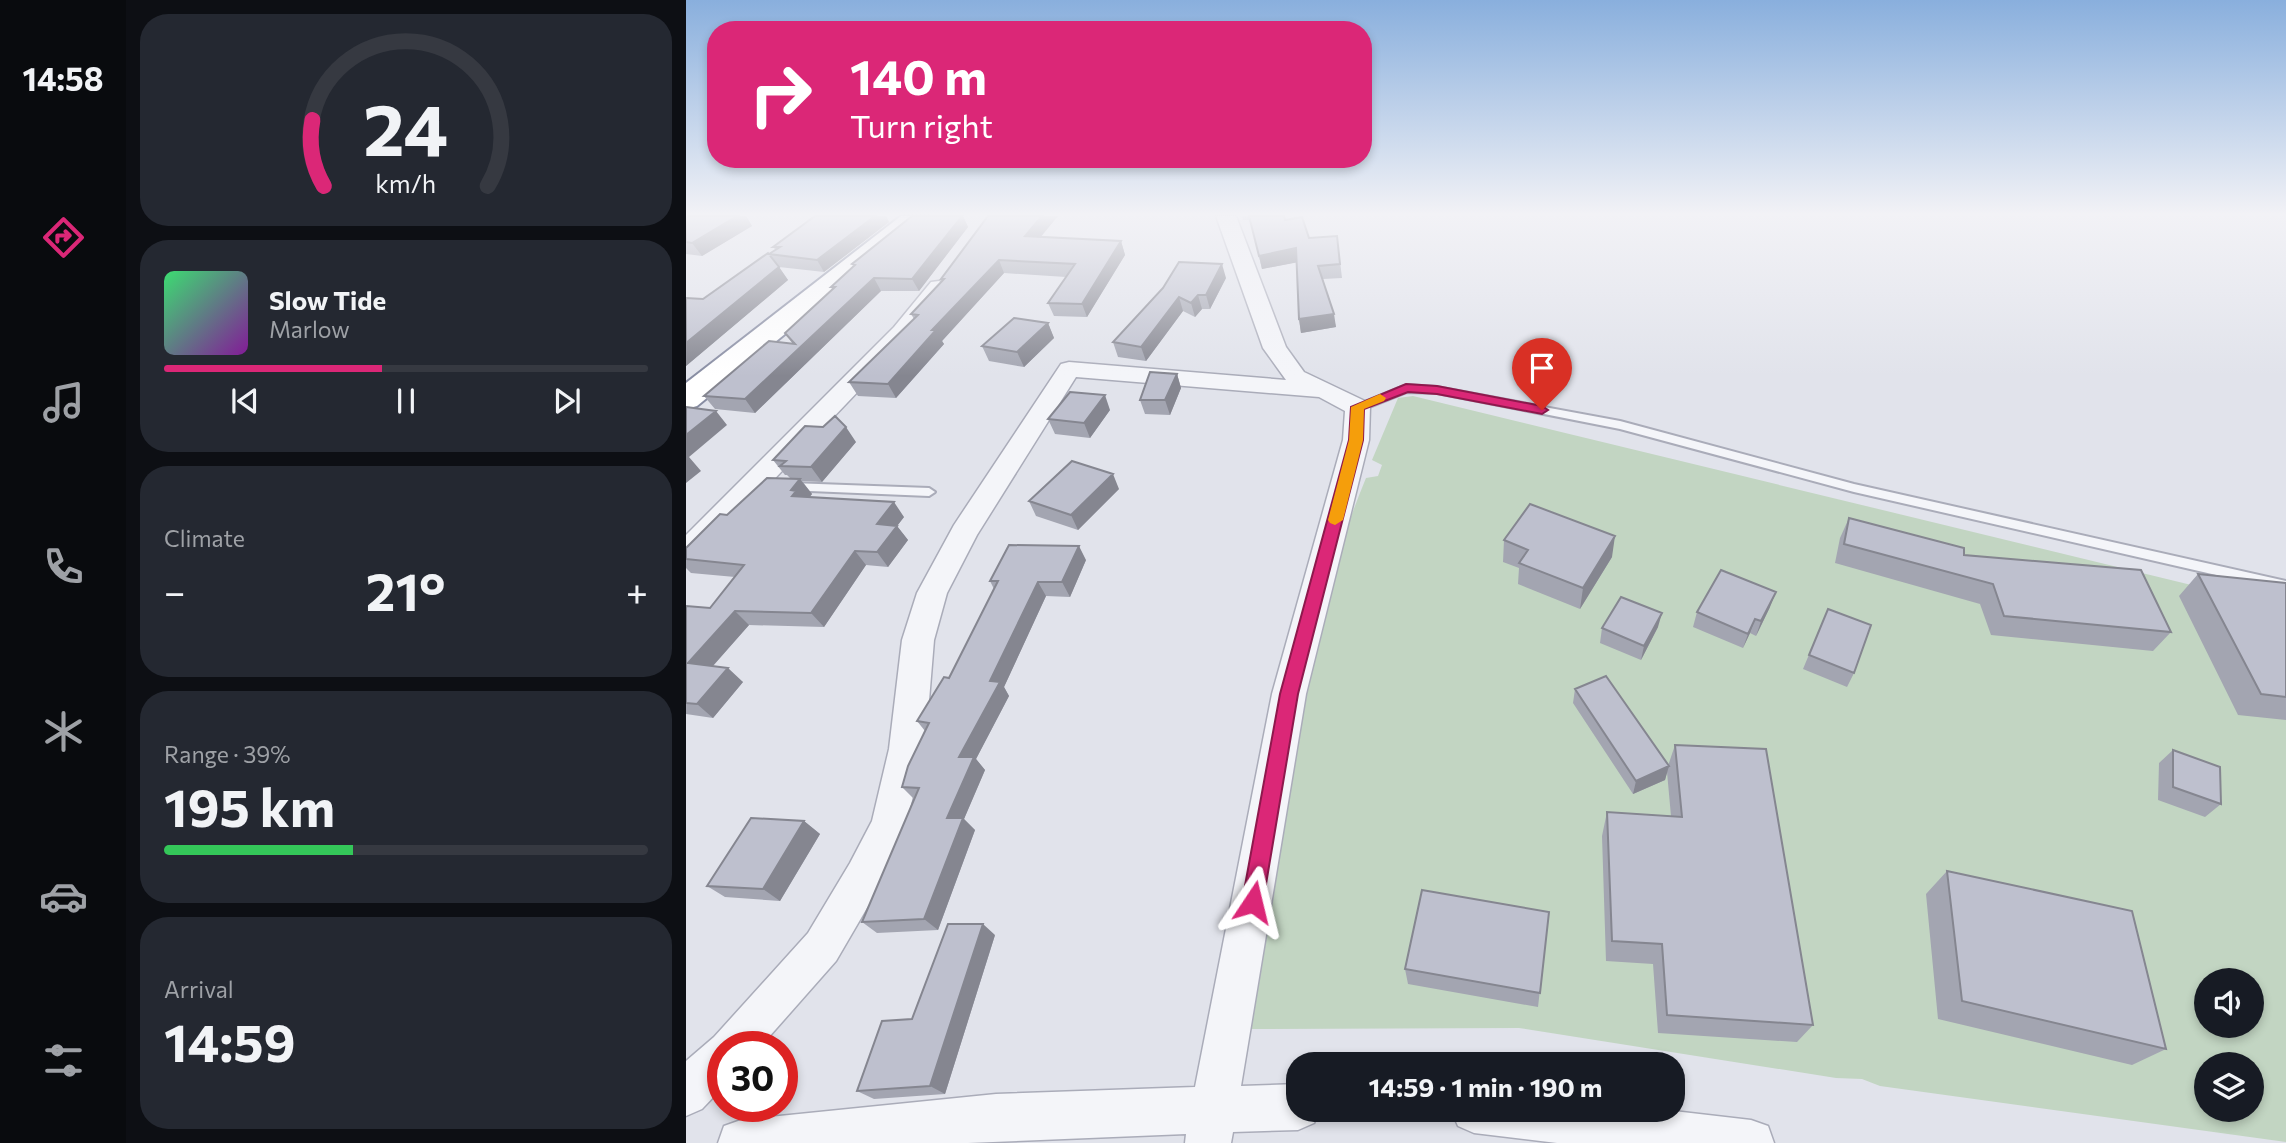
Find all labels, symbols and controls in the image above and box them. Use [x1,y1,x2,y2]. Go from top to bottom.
text: 140 m [850,45,987,105]
icon: right [735,49,826,140]
text: 14:58 [22,58,104,98]
text: 24 [363,82,449,171]
text: Turn right [850,105,993,145]
text: km/h [376,168,436,198]
icon: directions [39,213,88,262]
text: Slow Tide [269,284,386,315]
text: Marlow [269,315,350,343]
pin [1512,338,1572,410]
icon: arrive [1523,349,1561,387]
icon: music [39,378,88,427]
icon: previous [226,382,264,420]
icon: pause [387,382,425,420]
icon: next [548,382,586,420]
text: Climate [164,524,245,552]
icon: phone [39,542,88,591]
text: 21° [366,558,445,622]
text: − [164,567,186,614]
text: + [626,567,648,614]
icon: climate [39,707,88,756]
text: Range · 39% [164,740,291,768]
text: 195 km [164,774,335,838]
position arrow [1216,865,1290,939]
icon: car [39,872,88,921]
map controls [2194,968,2264,1122]
button: sound [2194,968,2264,1038]
text: Arrival [164,975,234,1003]
text: 14:59 [164,1009,296,1073]
speed limit sign: 30 [707,1031,798,1122]
icon: filters [39,1036,88,1085]
button: layers [2194,1052,2264,1122]
text: 14:59 · 1 min · 190 m [1369,1071,1602,1102]

